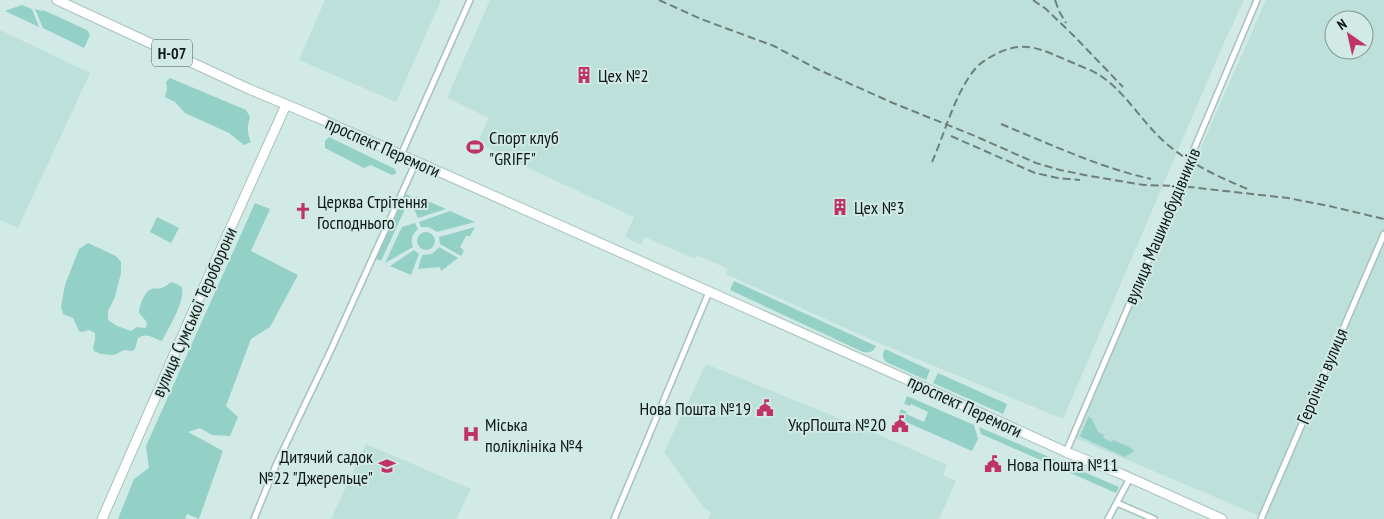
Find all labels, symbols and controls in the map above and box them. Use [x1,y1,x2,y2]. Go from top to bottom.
north arrow [1324,10,1374,60]
text: N [1334,15,1350,34]
road number: Н-07 [152,40,192,66]
place label: Цех №2 [598,64,649,87]
building icon: Цех №2 [574,65,594,85]
street label: проспект Перемоги [322,111,444,183]
place label: Спорт клуб "GRIFF" [489,126,559,170]
sports icon: Спорт клуб "GRIFF" [465,137,485,157]
street label: вулиця Машинобудівників [1119,144,1205,308]
place label: Церква Стрітення Господнього [317,190,428,234]
place label: Цех №3 [854,196,905,219]
building icon: Цех №3 [830,197,850,217]
church icon: Церква Стрітення Господнього [293,201,313,221]
street label: вулиця Сумської Тероборони [146,224,242,400]
street label: Героїчна вулиця [1292,325,1353,427]
street label: проспект Перемоги [904,369,1026,443]
place label: Нова Пошта №19 [640,397,751,420]
public building icon: Нова Пошта №19 [755,398,775,418]
place label: Міська поліклініка №4 [485,413,583,457]
place label: УкрПошта №20 [788,413,886,436]
public building icon: УкрПошта №20 [890,414,910,434]
hospital icon: Міська поліклініка №4 [461,424,481,444]
place label: Дитячий садок №22 "Джерельце" [259,445,373,489]
place label: Нова Пошта №11 [1007,453,1118,476]
public building icon: Нова Пошта №11 [983,454,1003,474]
school or university icon: Дитячий садок №22 "Джерельце" [377,456,397,476]

